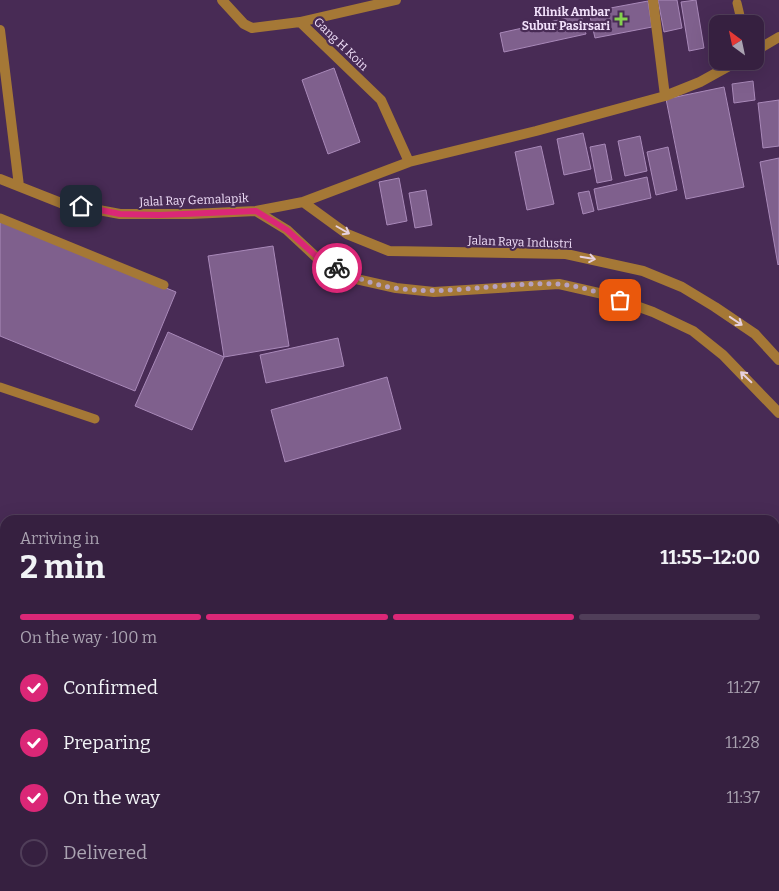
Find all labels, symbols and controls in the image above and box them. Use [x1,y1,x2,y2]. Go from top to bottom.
place label: Klinik Ambar Subur Pasirsari [522,5,610,33]
marker: Klinik Ambar Subur Pasirsari [614,12,628,26]
street label: Gang H Koin [311,15,371,74]
north arrow [709,15,764,70]
map controls [709,15,764,70]
pin [60,185,102,227]
street label: Jalal Ray Gemalapik [138,191,249,209]
icon: home [67,192,95,220]
one-way arrow [335,226,349,236]
street label: Jalan Raya Industri [467,233,573,251]
courier [312,243,362,293]
icon: bike [323,254,351,282]
one-way arrow [580,254,596,264]
pin [599,279,641,321]
icon: bag [606,286,634,314]
one-way arrow [729,316,743,326]
one-way arrow [739,371,752,383]
text: Arriving in [20,529,99,548]
text: 11:55–12:00 [660,546,760,569]
text: 2 min [20,548,105,586]
text: On the way · 100 m [20,628,157,647]
icon: check [20,674,48,702]
text: Confirmed [63,676,158,699]
text: 11:27 [727,678,760,697]
icon: check [20,729,48,757]
text: Preparing [63,731,151,754]
text: 11:28 [725,733,760,752]
icon: check [20,784,48,812]
text: On the way [63,786,160,809]
text: 11:37 [726,788,760,807]
text: Delivered [63,841,147,864]

